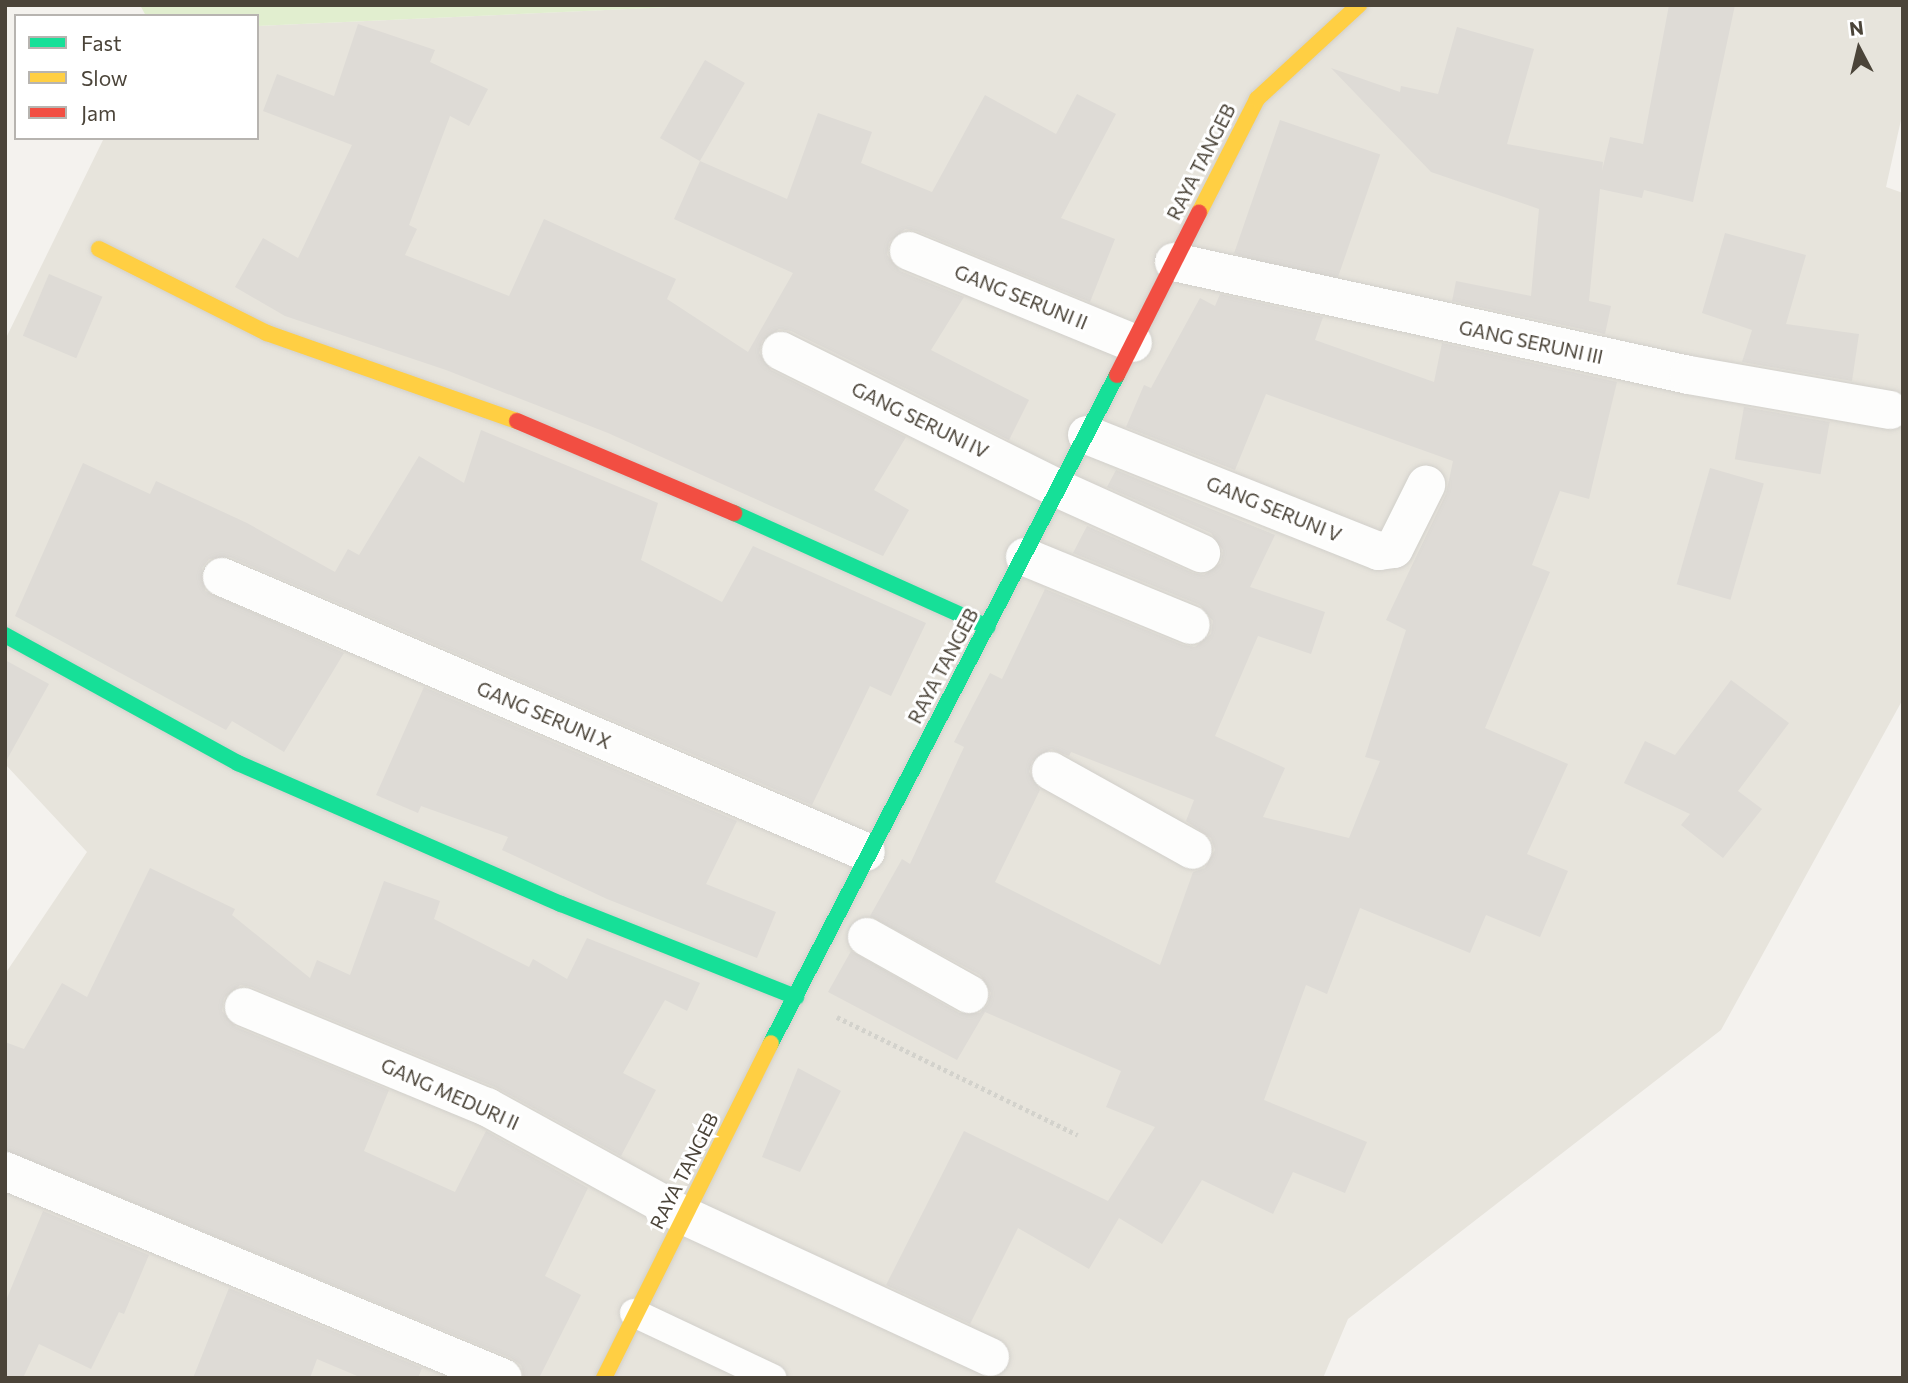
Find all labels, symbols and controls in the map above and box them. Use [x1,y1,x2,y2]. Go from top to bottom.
legend [14,14,259,140]
north arrow [1824,14,1894,84]
text: N [1848,15,1865,40]
text: Fast [81,30,122,55]
text: Slow [81,65,128,90]
text: Jam [81,100,116,125]
street label: RAYA TANGEB [1162,100,1240,224]
street label: GANG SERUNI II [951,260,1091,334]
street label: GANG SERUNI III [1457,316,1605,368]
street label: GANG SERUNI IV [848,377,992,463]
street label: GANG SERUNI V [1203,471,1345,547]
street label: RAYA TANGEB [903,605,983,727]
street label: GANG SERUNI X [473,676,615,754]
street label: GANG MEDURI II [378,1053,522,1135]
street label: RAYA TANGEB [645,1109,723,1233]

